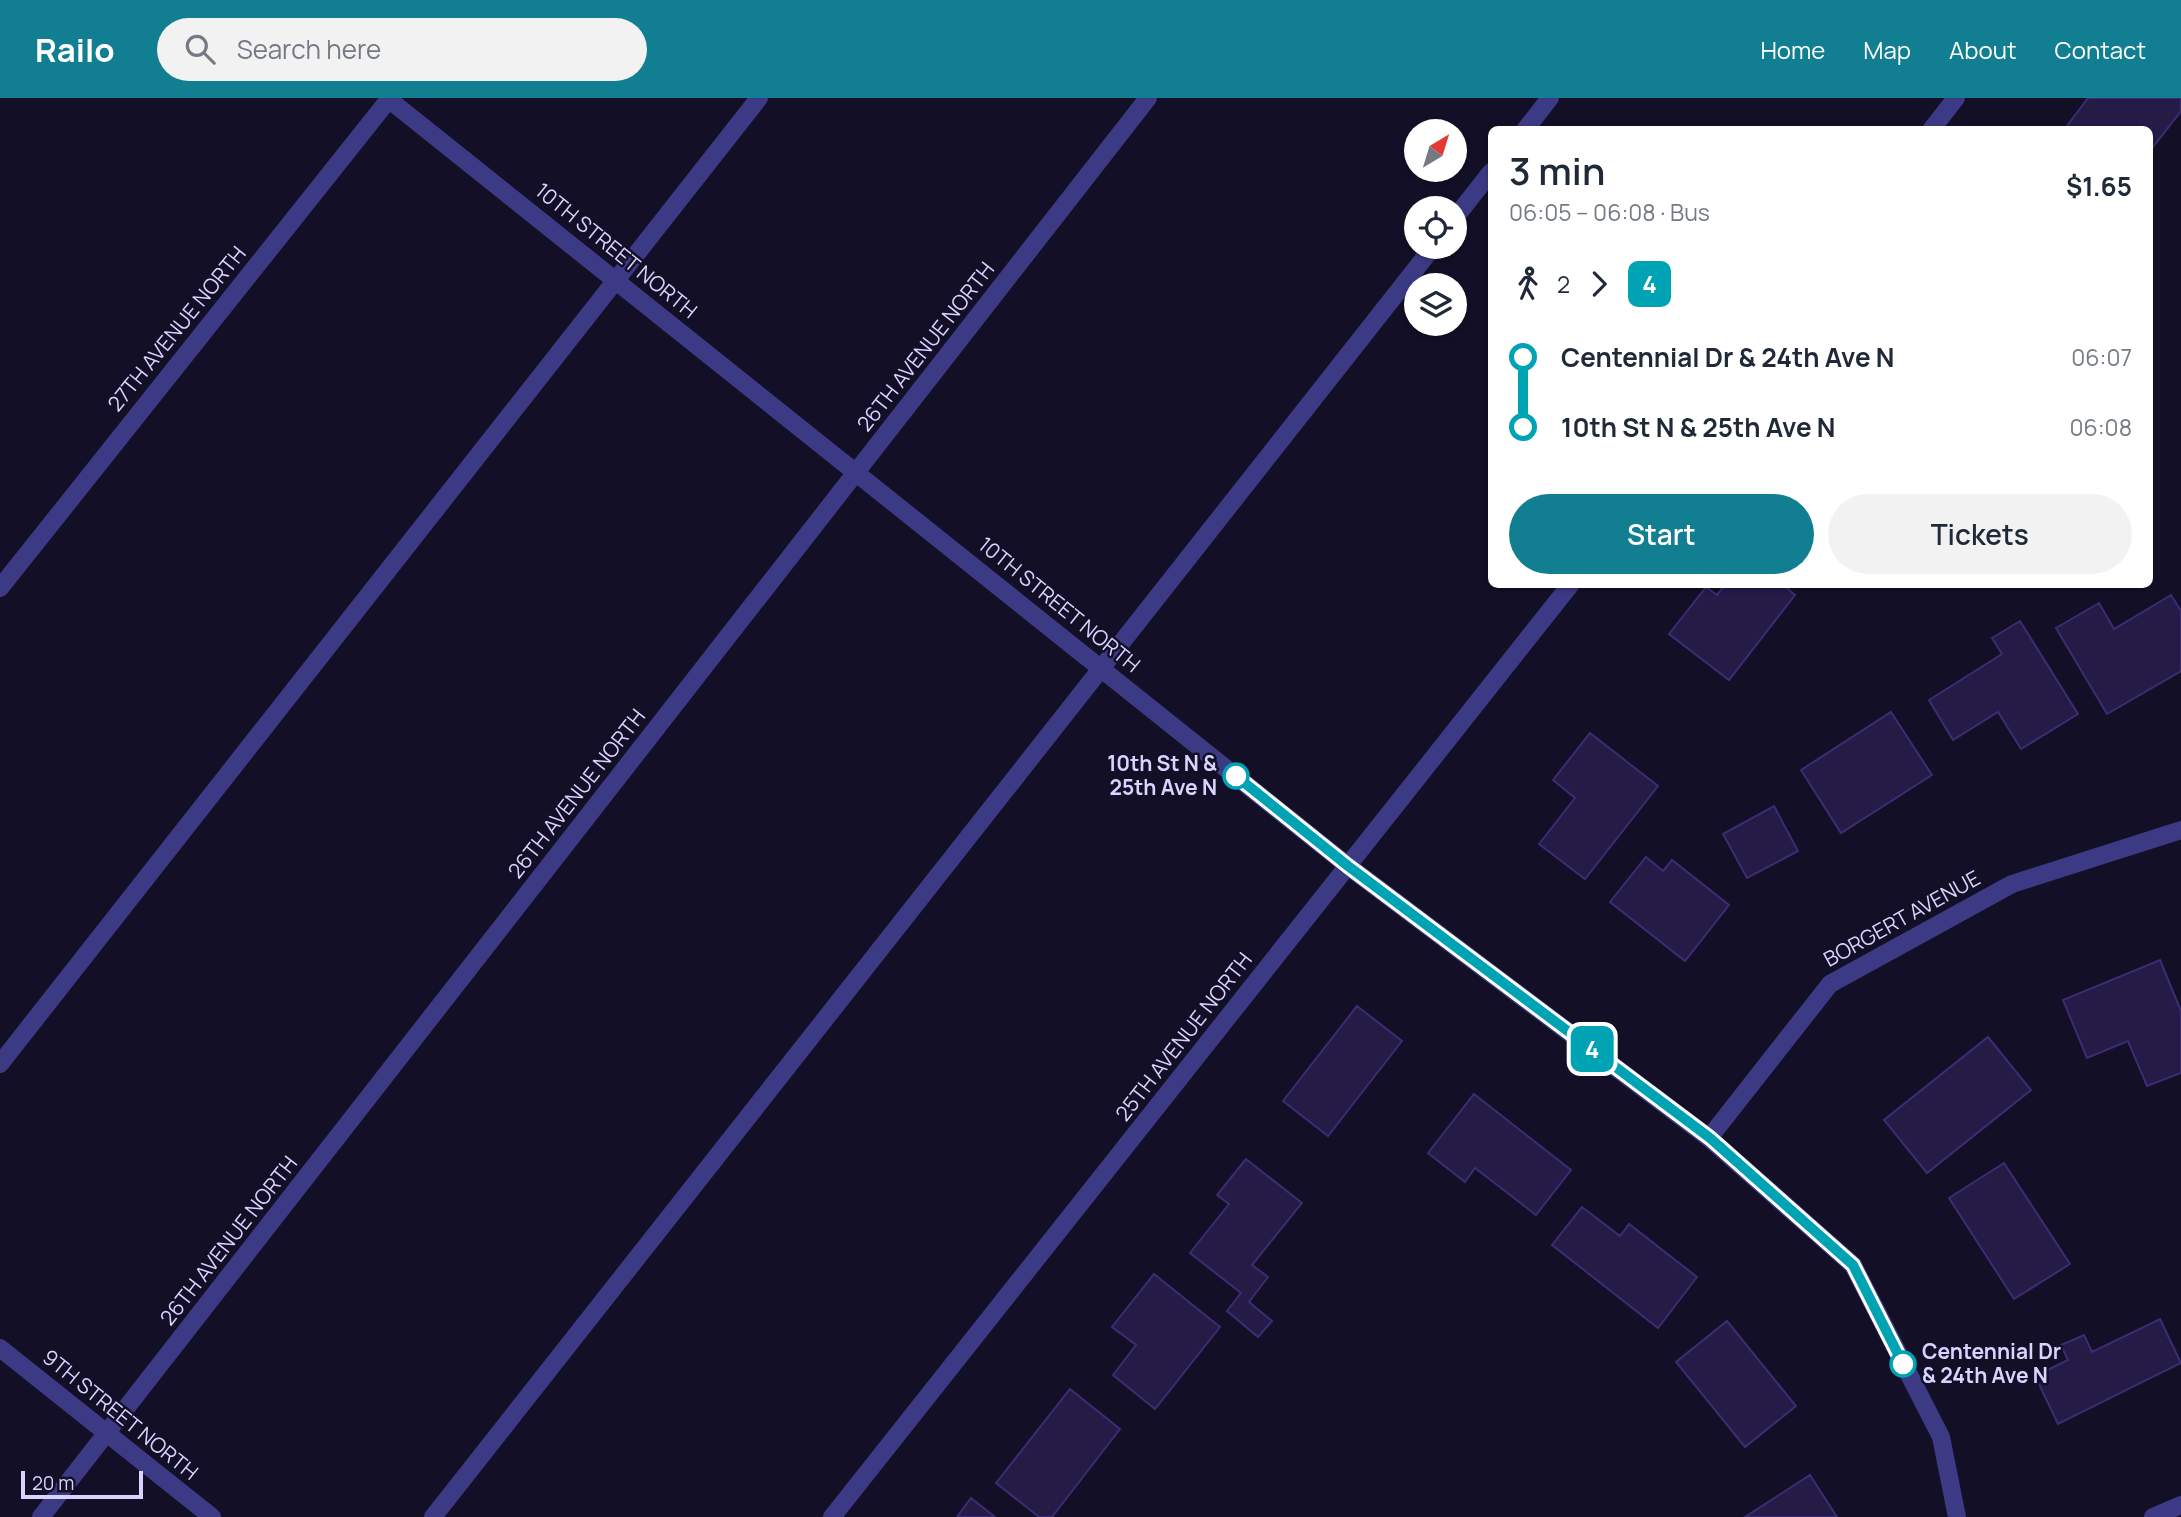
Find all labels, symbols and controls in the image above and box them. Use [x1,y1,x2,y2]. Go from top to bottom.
search box [157,18,647,81]
text: Railo [35,27,115,72]
icon: search [181,30,219,68]
text: Search here [237,31,381,67]
text: Home [1760,33,1825,66]
text: Map [1863,33,1911,66]
text: About [1949,33,2017,66]
text: Contact [2055,33,2146,66]
north arrow [1404,119,1466,182]
map controls [1404,119,1467,336]
text: 3 min [1509,144,1605,196]
text: $1.65 [2066,168,2132,204]
street label: 10TH STREET NORTH [530,176,703,324]
button: locate [1404,196,1467,259]
text: 06:05 – 06:08 · Bus [1509,196,1710,228]
street label: 27TH AVENUE NORTH [101,240,252,417]
street label: 26TH AVENUE NORTH [850,256,1000,437]
icon: walk [1509,265,1547,303]
icon: forward [1580,265,1618,303]
text: 4 [1642,267,1657,300]
text: 2 [1557,268,1570,300]
button: layers [1404,273,1467,336]
text: Centennial Dr & 24th Ave N [1561,339,1894,375]
text: 06:07 [2071,341,2132,373]
text: 10th St N & 25th Ave N [1561,409,1835,445]
text: 06:08 [2069,411,2132,443]
button: Start [1509,494,1814,574]
button: Tickets [1828,494,2132,574]
street label: 10TH STREET NORTH [973,530,1146,678]
street label: 26TH AVENUE NORTH [501,703,651,884]
place label: 10th St N & 25th Ave N [1107,749,1217,801]
marker: 10th St N & 25th Ave N [1223,763,1249,789]
street label: BORGERT AVENUE [1818,863,1985,973]
street label: 25TH AVENUE NORTH [1109,946,1258,1126]
line badge: 4 [1569,1026,1615,1072]
text: 4 [1585,1032,1599,1065]
street label: 26TH AVENUE NORTH [153,1150,303,1331]
place label: Centennial Dr & 24th Ave N [1922,1337,2061,1389]
street label: 9TH STREET NORTH [37,1343,204,1486]
marker: Centennial Dr & 24th Ave N [1890,1351,1916,1377]
scale bar [21,1468,144,1500]
text: 20 m [32,1470,74,1496]

